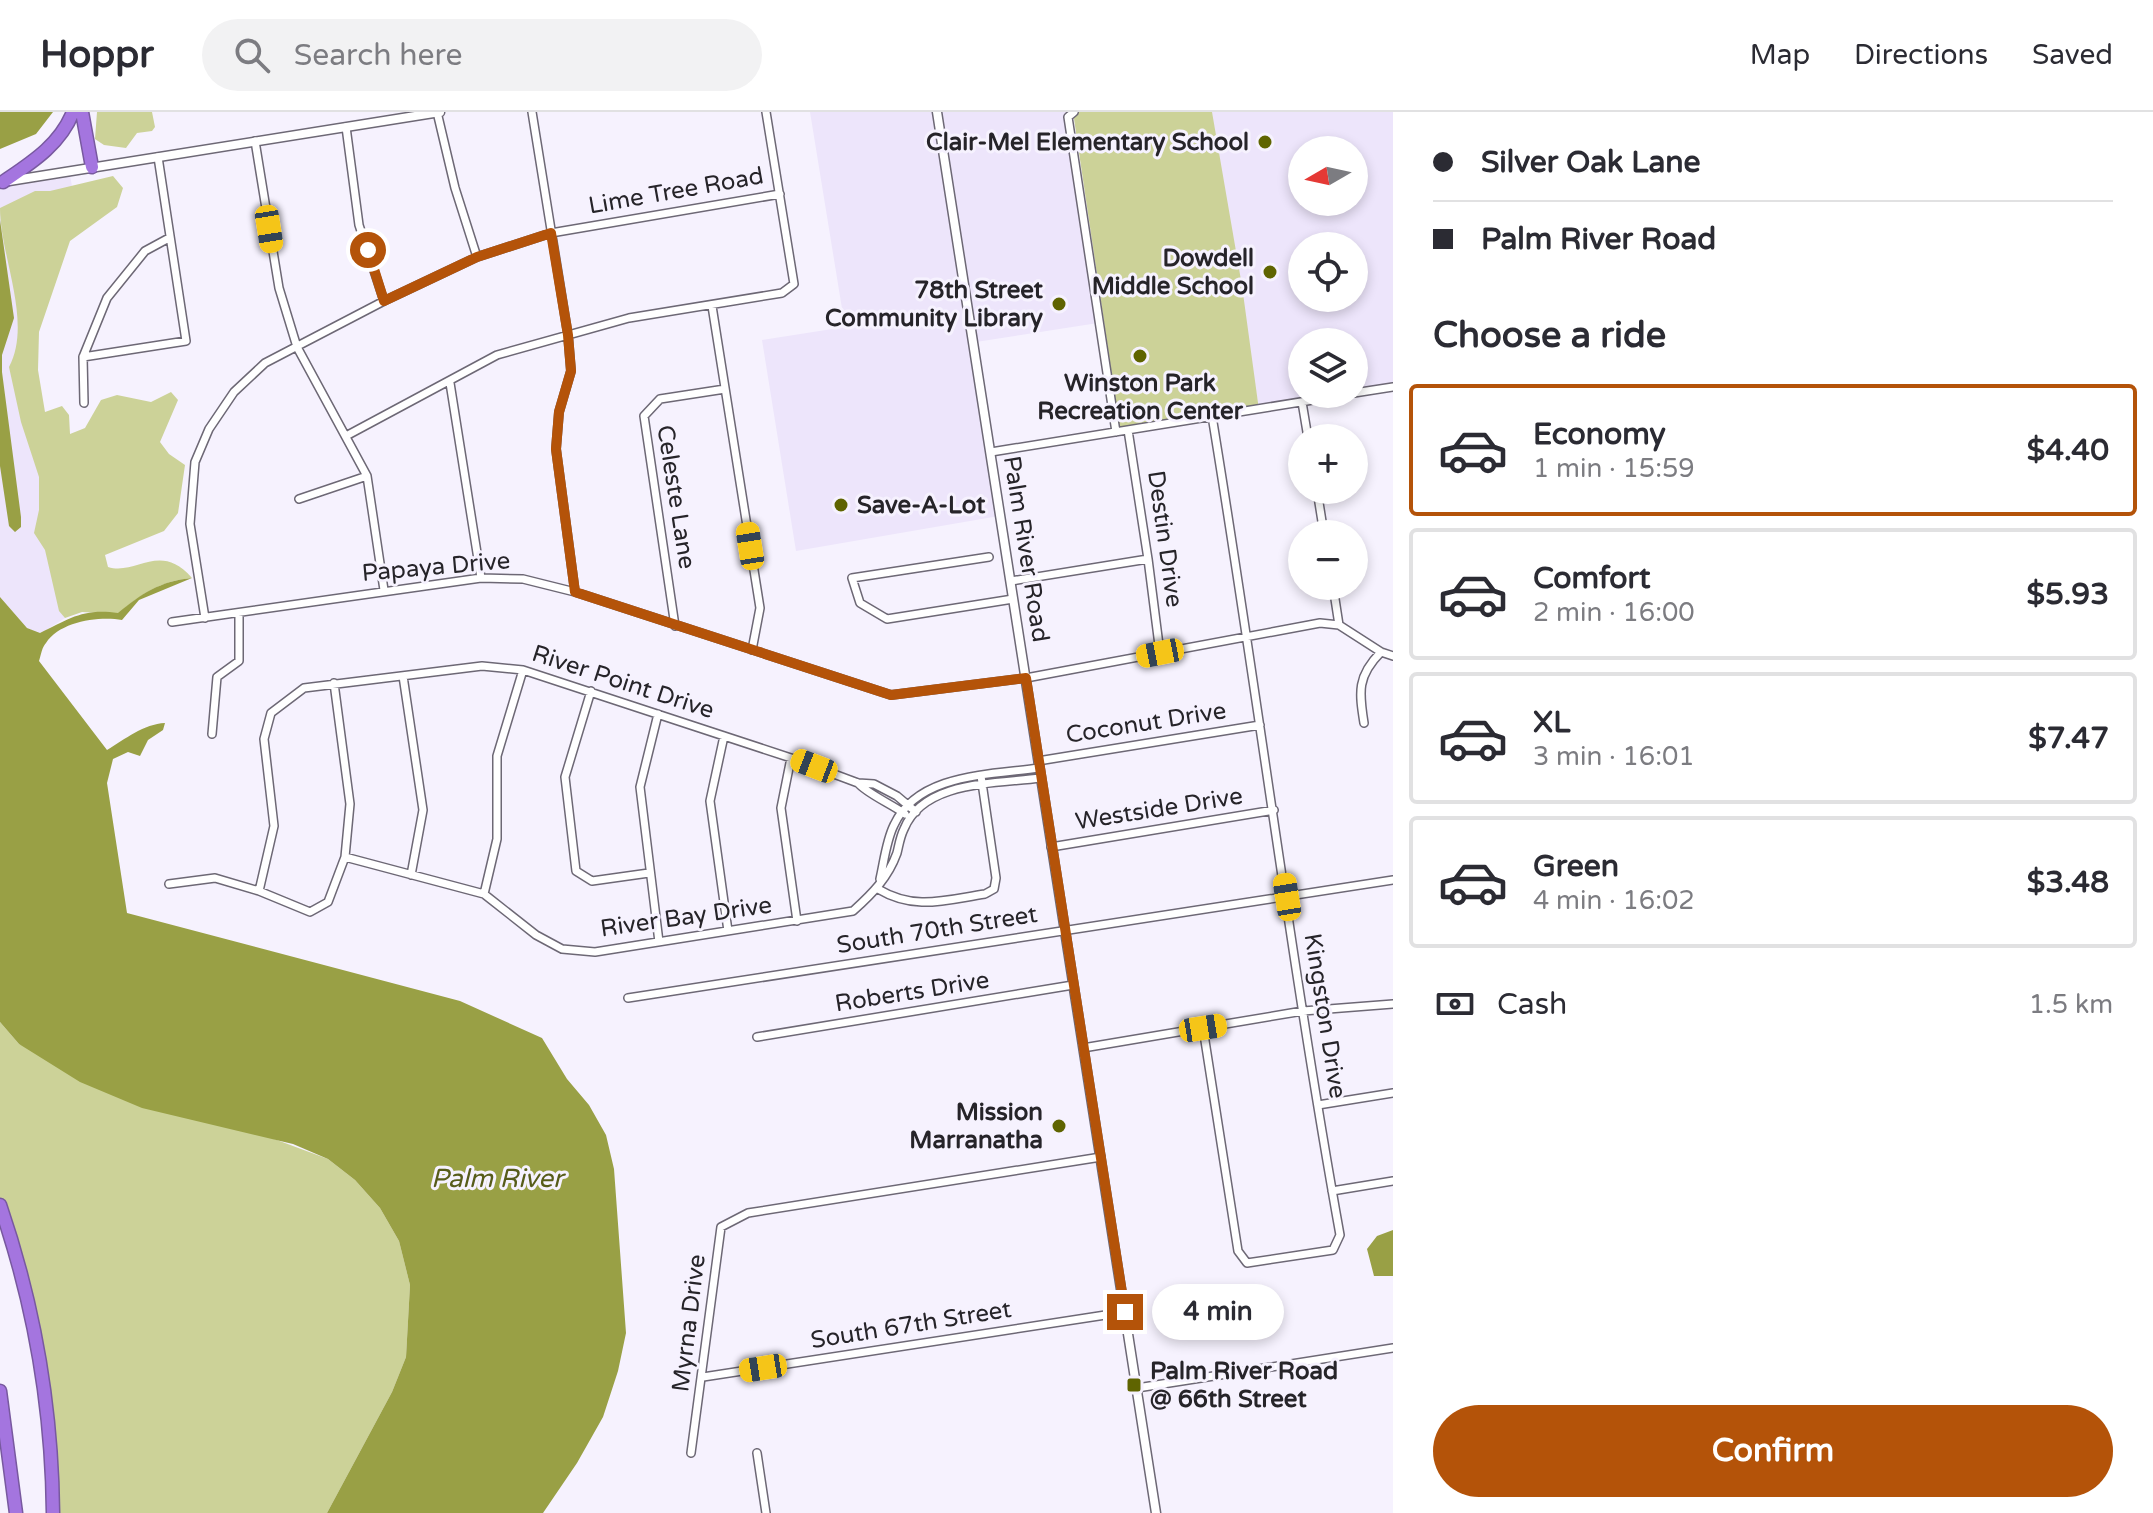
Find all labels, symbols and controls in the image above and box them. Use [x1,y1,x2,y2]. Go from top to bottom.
search box [202,19,762,91]
text: Hoppr [40,32,154,78]
icon: search [230,33,274,77]
text: Search here [294,37,462,74]
text: Map [1750,38,1810,72]
text: Directions [1854,38,1988,72]
text: Saved [2032,38,2113,72]
place label: Clair-Mel Elementary School [926,128,1249,157]
marker: Clair-Mel Elementary School [1256,133,1274,151]
north arrow [1288,136,1368,216]
map controls [1288,136,1368,600]
text: Silver Oak Lane [1481,144,1701,181]
street label: Lime Tree Road [586,161,766,221]
car [253,203,285,255]
text: Palm River Road [1481,221,1716,258]
route start [350,232,386,268]
button: locate [1288,232,1368,312]
place label: Dowdell Middle School [1092,244,1254,301]
marker: Dowdell Middle School [1261,263,1279,281]
place label: 78th Street Community Library [825,276,1044,333]
marker: 78th Street Community Library [1050,295,1068,313]
text: Choose a ride [1433,314,1666,357]
button: layers [1288,328,1368,408]
marker: Winston Park Recreation Center [1131,347,1149,365]
place label: Winston Park Recreation Center [1037,369,1244,426]
icon: car [1437,414,1509,486]
text: Economy [1533,416,1666,453]
street label: Celeste Lane [650,423,702,571]
button: + [1288,424,1368,504]
text: $4.40 [2027,432,2109,469]
text: 1 min · 15:59 [1533,453,1695,484]
street label: Palm River Road [997,454,1055,644]
street label: Destin Drive [1141,469,1189,609]
place label: Save-A-Lot [857,491,986,520]
marker: Save-A-Lot [832,496,850,514]
car [734,520,766,572]
button: − [1288,520,1368,600]
street label: Papaya Drive [361,546,511,588]
icon: car [1437,558,1509,630]
text: Comfort [1533,560,1651,597]
text: $5.93 [2027,576,2109,613]
text: 2 min · 16:00 [1533,597,1695,628]
car [1134,637,1186,669]
street label: River Point Drive [528,639,718,725]
street label: Coconut Drive [1064,696,1228,750]
icon: car [1437,702,1509,774]
text: XL [1533,704,1570,741]
text: $7.47 [2028,720,2109,757]
text: 3 min · 16:01 [1533,741,1695,772]
car [787,746,841,786]
street label: Westside Drive [1073,781,1245,837]
icon: car [1437,846,1509,918]
text: Green [1533,848,1619,885]
text: $3.48 [2027,864,2109,901]
car [1271,871,1303,923]
text: 4 min · 16:02 [1533,885,1695,916]
street label: River Bay Drive [598,891,774,943]
street label: South 70th Street [835,900,1039,960]
street label: Kingston Drive [1298,931,1352,1101]
street label: Roberts Drive [833,966,991,1018]
icon: cash [1433,982,1477,1026]
text: Cash [1497,986,1567,1023]
text: 1.5 km [2029,989,2113,1020]
car [1177,1012,1229,1044]
place label: Mission Marranatha [909,1098,1043,1155]
marker: Mission Marranatha [1050,1117,1068,1135]
water label: Palm River [431,1163,566,1194]
street label: Myrna Drive [666,1252,712,1394]
callout: 4 min [1153,1284,1285,1340]
route end [1107,1294,1143,1330]
street label: South 67th Street [809,1295,1013,1355]
text: 4 min [1183,1296,1253,1327]
car [737,1352,789,1384]
place label: Palm River Road @ 66th Street [1150,1357,1338,1414]
marker: Palm River Road @ 66th Street [1125,1376,1143,1394]
button: Confirm [1433,1405,2113,1497]

